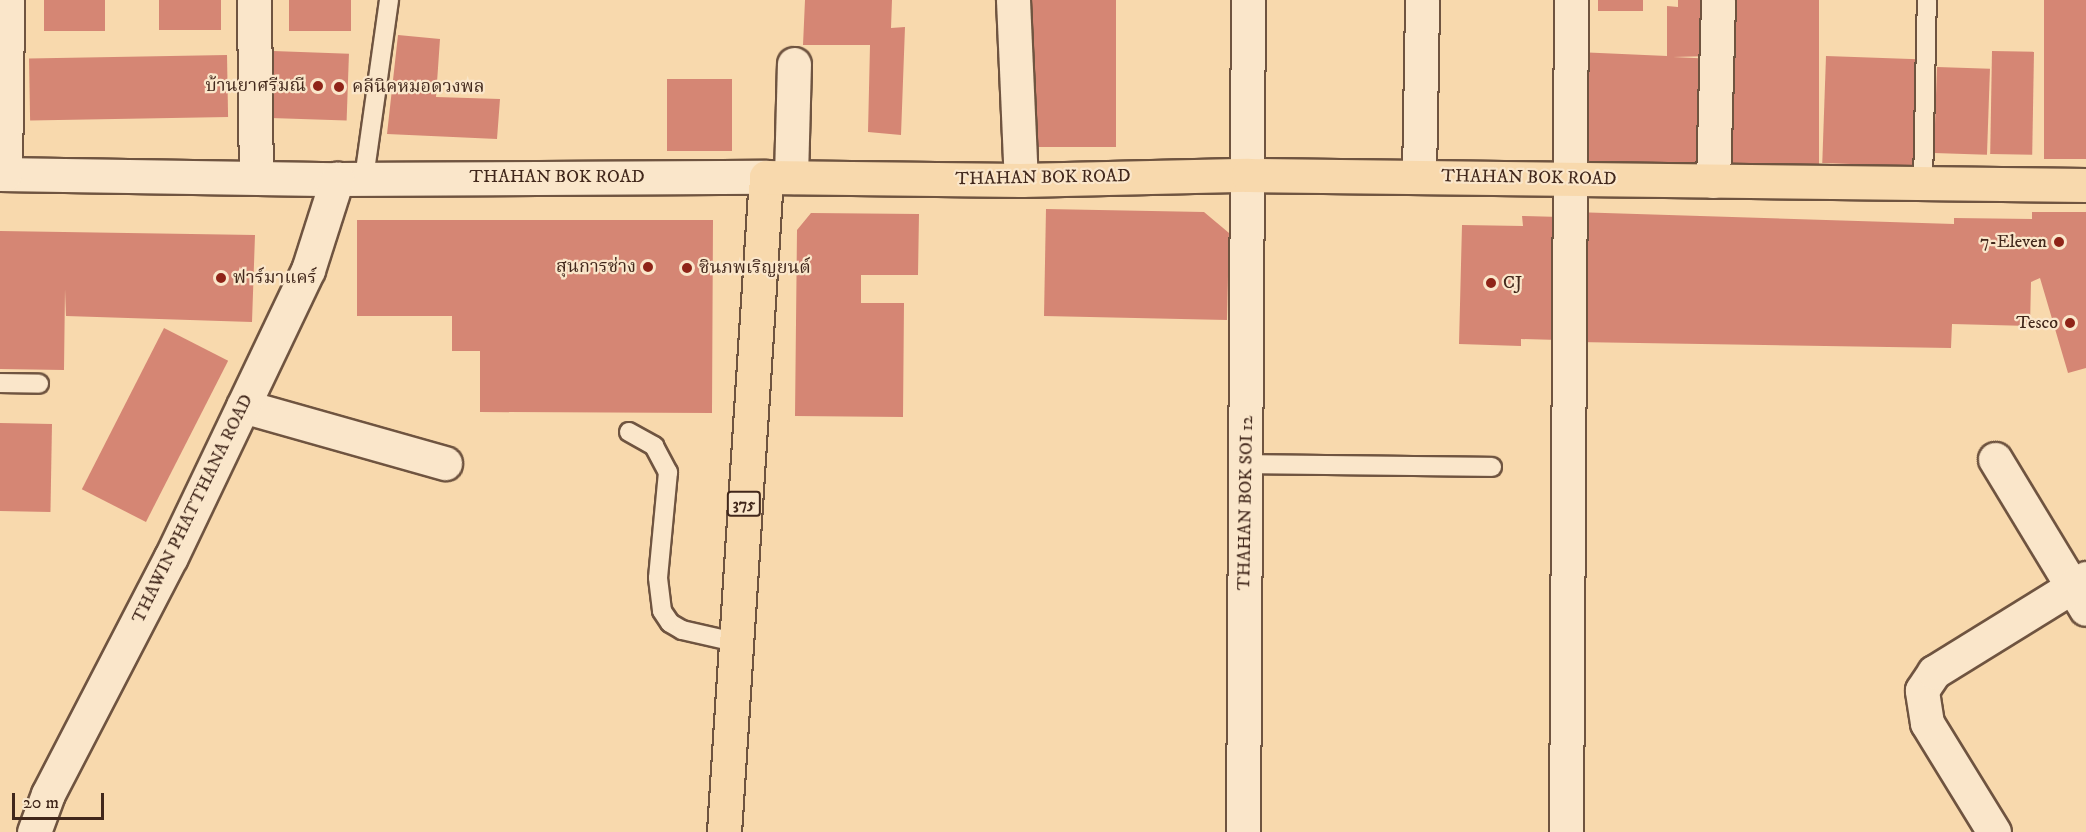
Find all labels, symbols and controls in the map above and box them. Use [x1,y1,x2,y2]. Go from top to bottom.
place label: บ้านยาศรีมณี [205,75,306,97]
place label: คลีนิคหมอดวงพล [352,76,485,98]
marker: คลีนิคหมอดวงพล [330,78,348,96]
marker: บ้านยาศรีมณี [311,79,325,93]
street label: THAHAN BOK ROAD [469,166,645,188]
street label: THAHAN BOK ROAD [955,166,1131,190]
street label: THAHAN BOK ROAD [1441,166,1617,190]
place label: 7-Eleven [1980,231,2047,253]
marker: 7-Eleven [2052,235,2066,249]
place label: สุนการช่าง [556,256,636,278]
place label: ชินภพเริญยนต์ [699,257,811,279]
marker: สุนการช่าง [641,260,655,274]
marker: ชินภพเริญยนต์ [680,261,694,275]
place label: ฟาร์มาแคร์ [233,267,316,289]
marker: ฟาร์มาแคร์ [214,271,228,285]
place label: CJ [1503,272,1522,294]
marker: CJ [1484,276,1498,290]
place label: Tesco [2016,312,2058,334]
marker: Tesco [2063,316,2077,330]
street label: THAWIN PHATTHANA ROAD [128,391,258,627]
street label: THAHAN BOK SOI 12 [1234,416,1258,590]
road number: 375 [726,491,762,517]
scale bar [15,781,106,819]
text: 20 m [23,792,59,814]

